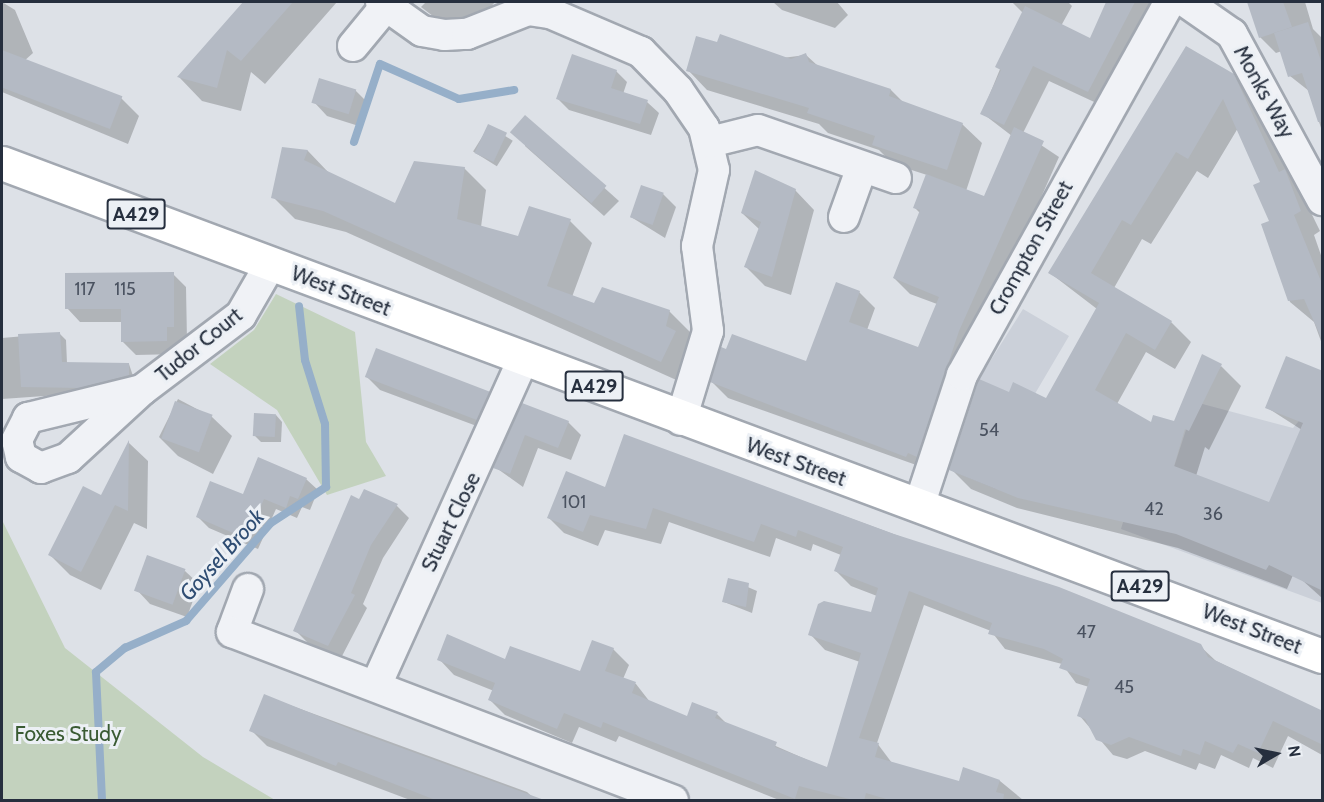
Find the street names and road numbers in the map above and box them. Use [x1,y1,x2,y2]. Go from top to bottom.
street label: Monks Way [1228,41,1300,143]
street label: Crompton Street [984,176,1078,320]
road number: A429 [106,197,166,231]
street label: West Street [288,261,394,321]
street label: Tudor Court [151,303,247,387]
road number: A429 [564,369,624,403]
street label: West Street [743,432,849,492]
street label: Stuart Close [416,468,486,576]
road number: A429 [1110,569,1170,603]
street label: West Street [1199,599,1305,659]

